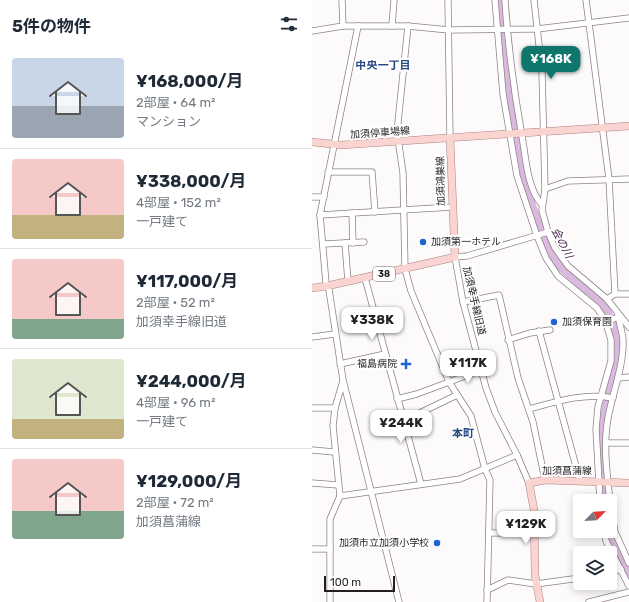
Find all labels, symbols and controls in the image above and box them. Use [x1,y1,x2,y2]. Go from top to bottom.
icon: filters [278,13,300,35]
text: 5件の物件 [12,16,91,36]
pin: ¥168K [523,46,579,80]
text: ¥168K [530,51,572,66]
district label: 中央一丁目 [356,59,411,72]
text: ¥168,000/月 [136,71,244,91]
icon: home [44,74,92,122]
text: 2部屋 · 64 m² [136,95,215,110]
text: マンション [136,114,201,129]
street label: 加須停車場線 [350,125,410,141]
street label: 加須鴻巣線 [435,156,447,206]
text: ¥338,000/月 [136,171,246,191]
icon: home [44,175,92,223]
text: 4部屋 · 152 m² [136,195,221,210]
text: 一戸建て [136,214,188,229]
water label: 会の川 [549,225,576,262]
place label: 加須第一ホテル [431,236,501,248]
marker: 加須第一ホテル [418,237,428,247]
street label: 加須幸手線旧道 [460,266,488,336]
road number: 38 [373,267,395,281]
text: ¥117,000/月 [136,271,238,291]
icon: home [44,275,92,323]
text: 2部屋 · 52 m² [136,295,215,310]
pin: ¥338K [344,307,400,341]
text: ¥338K [350,312,394,327]
text: 加須幸手線旧道 [136,314,227,329]
place label: 加須保育園 [562,316,612,328]
marker: 加須保育園 [549,317,559,327]
pin: ¥117K [440,350,496,384]
text: ¥117K [449,355,487,370]
place label: 福島病院 [357,358,397,370]
marker: 福島病院 [400,358,412,370]
text: ¥244,000/月 [136,371,247,391]
icon: home [44,375,92,423]
text: 4部屋 · 96 m² [136,395,215,410]
pin: ¥244K [373,410,429,444]
text: 一戸建て [136,414,188,429]
text: ¥244K [379,415,423,430]
district label: 本町 [452,427,474,440]
street label: 加須菖蒲線 [542,465,592,477]
text: ¥129,000/月 [136,471,242,491]
icon: home [44,475,92,523]
north arrow [573,494,617,538]
map controls [573,494,617,590]
text: 2部屋 · 72 m² [136,495,214,510]
pin: ¥129K [498,511,554,545]
text: 加須菖蒲線 [136,514,201,529]
text: ¥129K [506,516,546,531]
place label: 加須市立加須小学校 [339,537,429,549]
marker: 加須市立加須小学校 [432,538,442,548]
button: layers [573,546,617,590]
scale bar [324,574,395,593]
text: 100 m [330,576,361,589]

